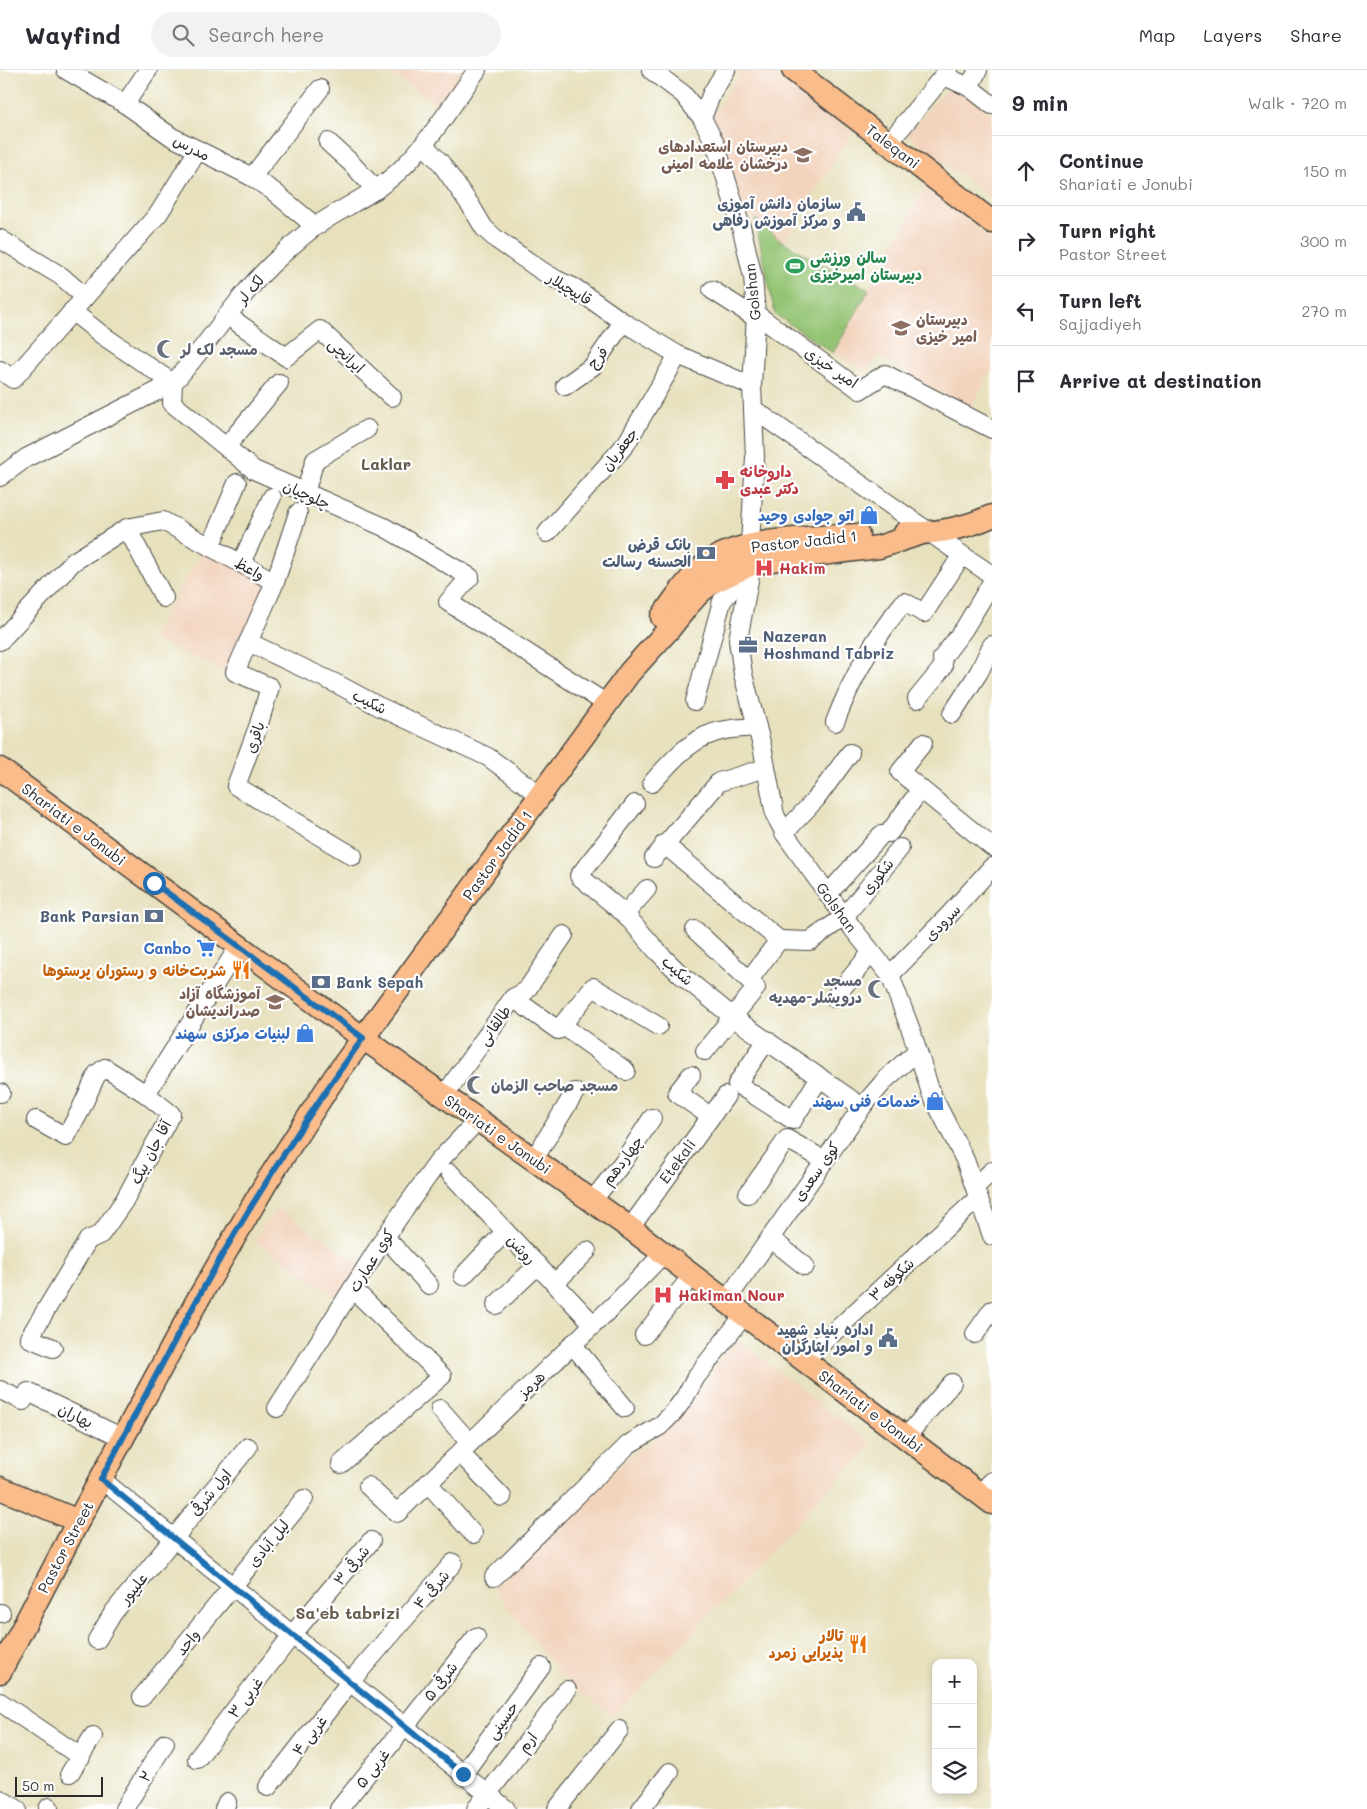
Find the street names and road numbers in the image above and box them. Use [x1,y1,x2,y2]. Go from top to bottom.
street label: Taleqani [862,119,924,173]
street label: مدرس [170,129,214,165]
street label: Golshan [739,263,765,321]
street label: قاپیچیلار [543,266,596,310]
street label: لک لر [231,270,268,309]
street label: ایرانچی [324,333,369,378]
street label: فرج [582,342,613,373]
street label: امیر خیزی [801,342,863,392]
street label: جعفریان [596,423,642,475]
street label: چلوچیان [280,475,334,514]
street label: Pastor Jadid 1 [750,525,858,557]
street label: واعظ [232,552,268,584]
street label: شکیب [350,684,390,718]
street label: باقری [239,718,269,756]
street label: Shariati e Jonubi [18,778,130,870]
street label: Pastor Jadid 1 [458,806,536,904]
street label: شکوری [856,854,898,898]
street label: Golshan [812,878,862,936]
street label: سرودی [920,899,964,945]
street label: شکیب [658,951,698,989]
street label: طالقانی [473,1001,516,1050]
street label: Shariati e Jonubi [441,1090,555,1178]
street label: آقا جان بیگ [125,1115,176,1187]
street label: چهاردهم [597,1131,650,1191]
street label: Etekali [654,1135,700,1187]
street label: کوی سعدی [788,1137,844,1205]
street label: کوی عمارت [344,1225,398,1295]
street label: روشن [503,1230,541,1268]
street label: شکوفه ۳ [864,1253,918,1305]
street label: Shariati e Jonubi [815,1365,927,1457]
street label: هرمز [512,1366,549,1403]
street label: بهاران [55,1398,97,1432]
street label: اول شرقی [185,1465,235,1519]
street label: Pastor Street [32,1498,98,1596]
street label: لیل آبادی [243,1515,293,1571]
street label: ۳ شرقی [328,1541,374,1589]
street label: ۴ شرقی [409,1565,453,1613]
street label: علیپور [114,1568,152,1609]
street label: واحد [170,1625,204,1659]
street label: ۵ شرقی [418,1657,462,1705]
street label: ۳ غربی [223,1672,268,1722]
street label: حسینی [482,1697,523,1743]
street label: ۴ غربی [287,1711,332,1760]
street label: ارم [513,1728,543,1757]
street label: ۵ غربی [350,1744,394,1792]
street label: ۲ [134,1766,156,1786]

